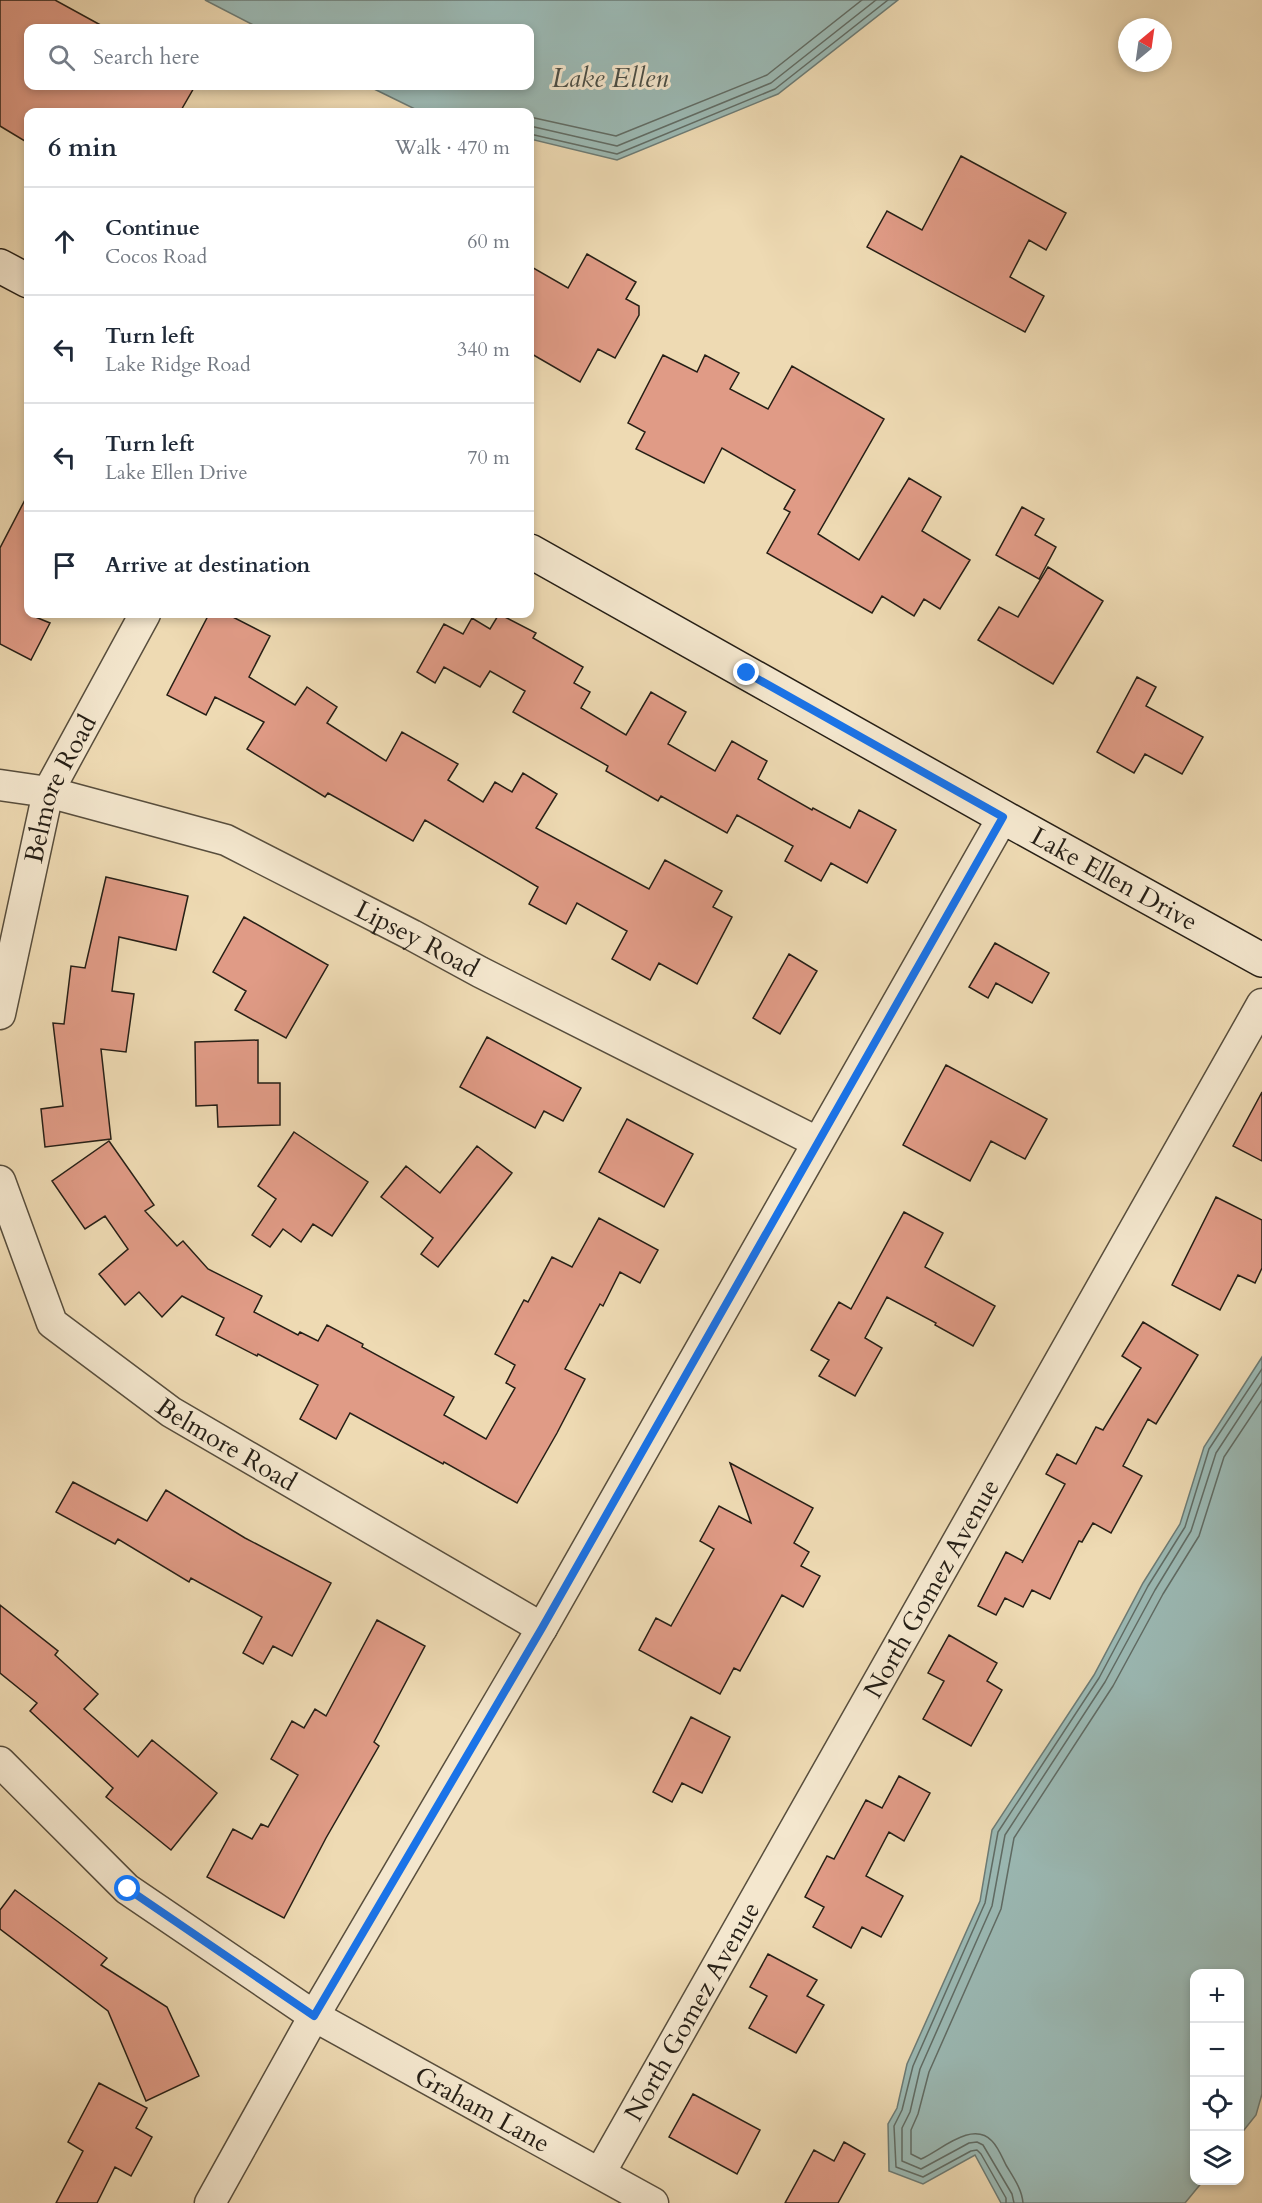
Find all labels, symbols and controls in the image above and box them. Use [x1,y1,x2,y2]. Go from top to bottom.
north arrow [1118,18,1172,72]
search box [24,24,534,90]
icon: search [45,41,78,74]
text: Search here [93,42,200,72]
water label: Lake Ellen [552,60,668,97]
text: 6 min [48,130,117,165]
text: Walk · 470 m [395,134,510,161]
text: Continue [105,213,200,243]
icon: ahead [48,225,81,258]
text: 60 m [467,228,510,255]
text: Cocos Road [105,243,207,270]
text: Turn left [105,321,194,351]
icon: left [48,333,81,366]
text: 340 m [457,336,510,363]
text: Lake Ridge Road [105,351,251,378]
text: Turn left [105,429,194,459]
icon: left [48,441,81,474]
text: 70 m [467,444,510,471]
text: Lake Ellen Drive [105,459,248,486]
icon: arrive [48,549,81,582]
text: Arrive at destination [105,550,310,580]
route end [733,659,759,685]
street label: Belmore Road [16,708,105,866]
street label: Lake Ellen Drive [1025,819,1204,939]
street label: Lipsey Road [349,892,485,986]
street label: Belmore Road [149,1390,303,1500]
street label: North Gomez Avenue [856,1473,1008,1704]
route start [114,1875,140,1901]
street label: North Gomez Avenue [616,1895,768,2127]
map controls [1190,1969,1244,2185]
button: + [1190,1969,1244,2023]
button: − [1190,2023,1244,2077]
street label: Graham Lane [408,2058,556,2161]
button: locate [1190,2077,1244,2131]
button: layers [1190,2131,1244,2185]

